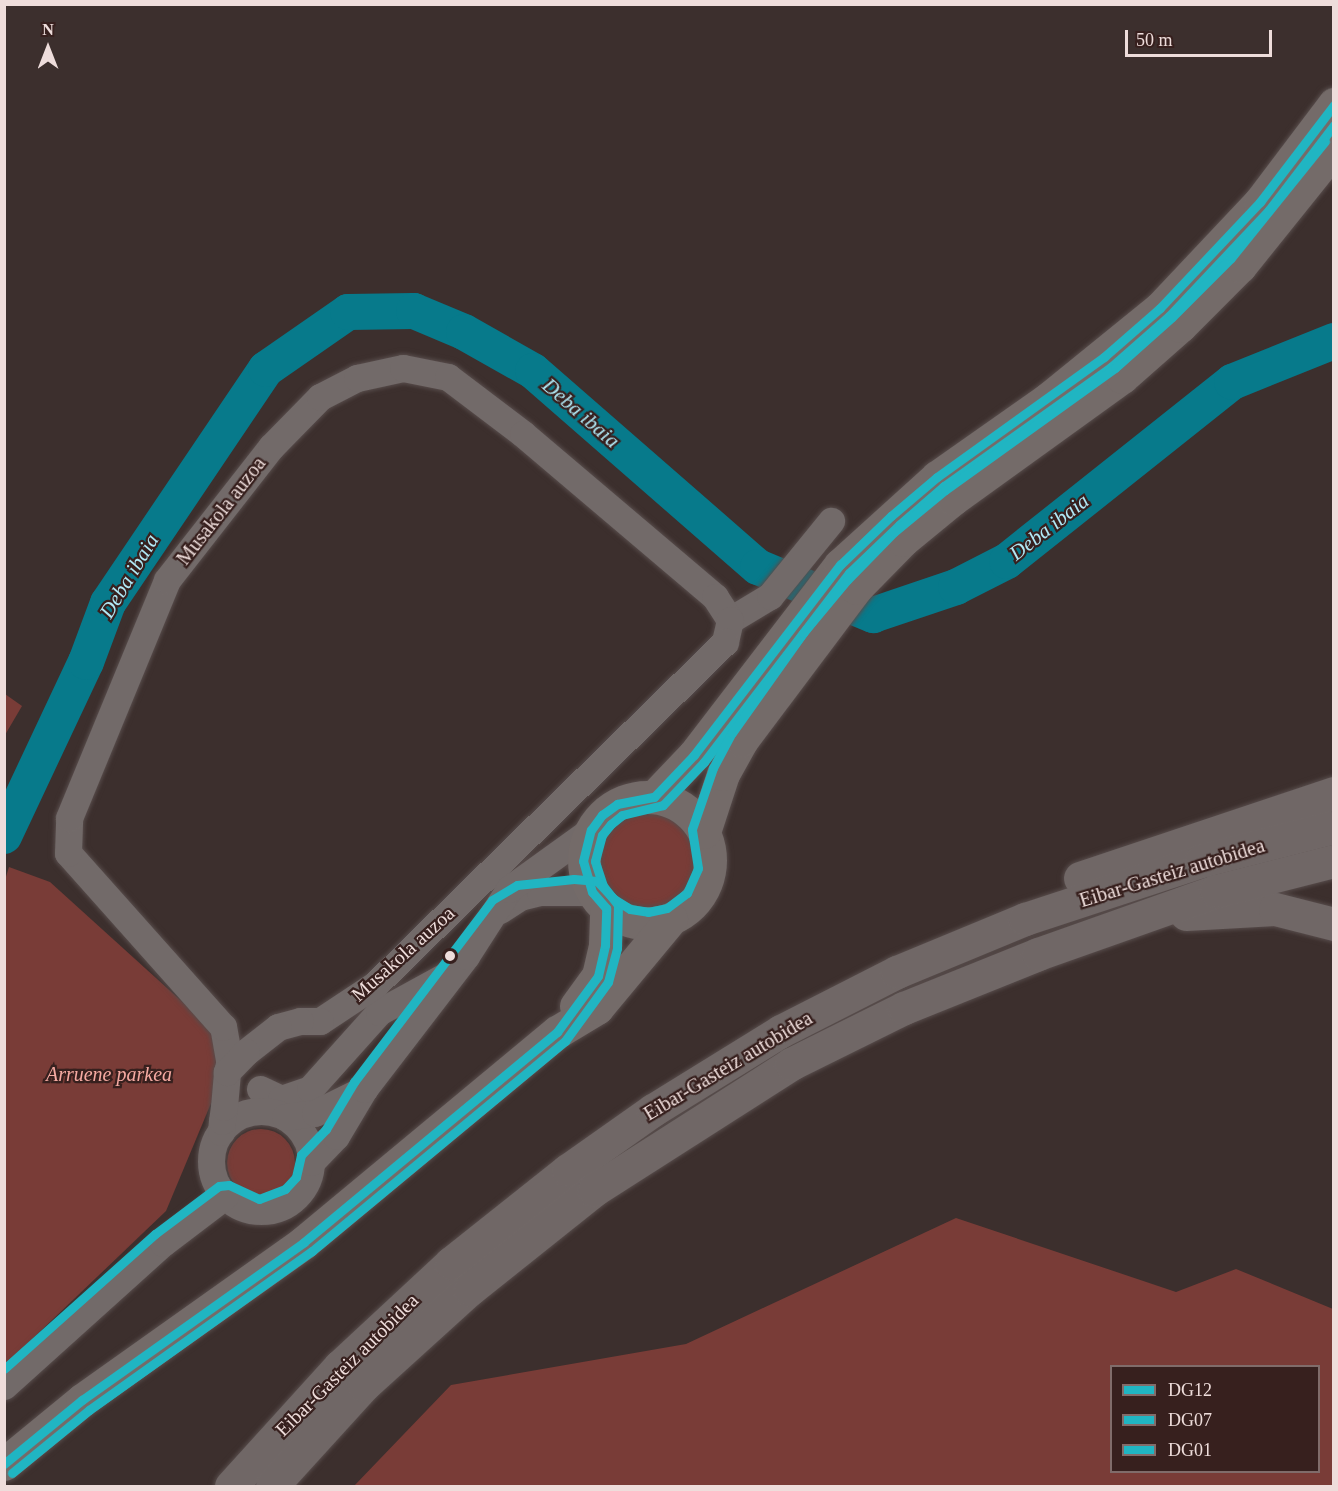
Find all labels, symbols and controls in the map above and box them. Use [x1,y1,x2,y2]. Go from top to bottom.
north arrow [18,18,78,78]
scale bar [1128,18,1275,56]
text: N [42,21,54,38]
text: 50 m [1136,30,1173,50]
water label: Deba ibaia [537,373,625,453]
street label: Musakola auzoa [171,452,271,570]
water label: Deba ibaia [1004,488,1094,566]
water label: Deba ibaia [94,529,164,623]
street label: Eibar-Gasteiz autobidea [1077,833,1267,913]
street label: Musakola auzoa [346,901,460,1007]
unlabelled marker [444,950,456,962]
street label: Eibar-Gasteiz autobidea [639,1006,817,1126]
park label: Arruene parkea [46,1062,172,1086]
street label: Eibar-Gasteiz autobidea [271,1289,423,1441]
legend [1110,1365,1320,1473]
text: DG12 [1168,1380,1212,1400]
text: DG07 [1168,1410,1212,1430]
text: DG01 [1168,1440,1212,1460]

